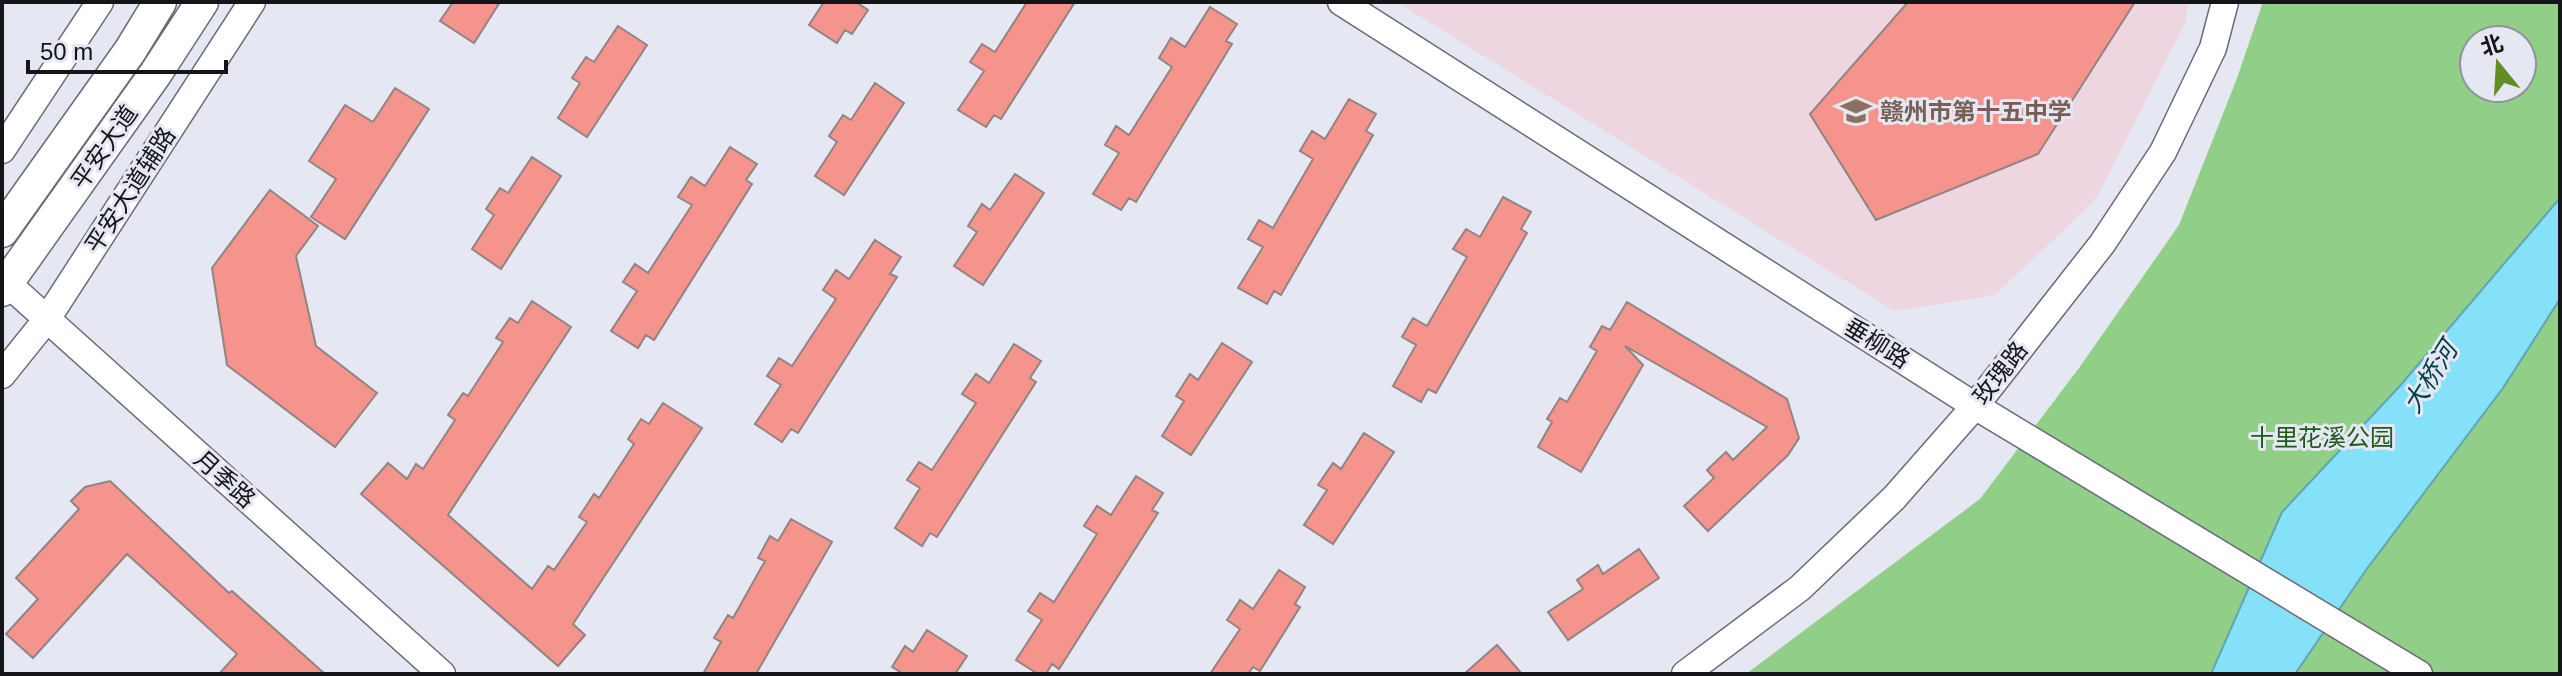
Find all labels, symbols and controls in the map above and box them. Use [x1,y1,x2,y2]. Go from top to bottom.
scale bar [28,24,226,74]
north arrow [2458,24,2538,104]
text: 北 [2478,30,2506,61]
text: 50 m [40,38,93,65]
school or university icon: 赣州市第十五中学 [1839,94,1873,128]
place label: 赣州市第十五中学 [1880,98,2072,125]
street label: 平安大道 [65,100,143,194]
street label: 平安大道辅路 [79,122,181,258]
street label: 垂柳路 [1839,312,1915,374]
water label: 大桥河 [2397,332,2466,418]
street label: 玫瑰路 [1967,336,2033,410]
park label: 十里花溪公园 [2250,424,2394,451]
street label: 月季路 [189,445,261,513]

